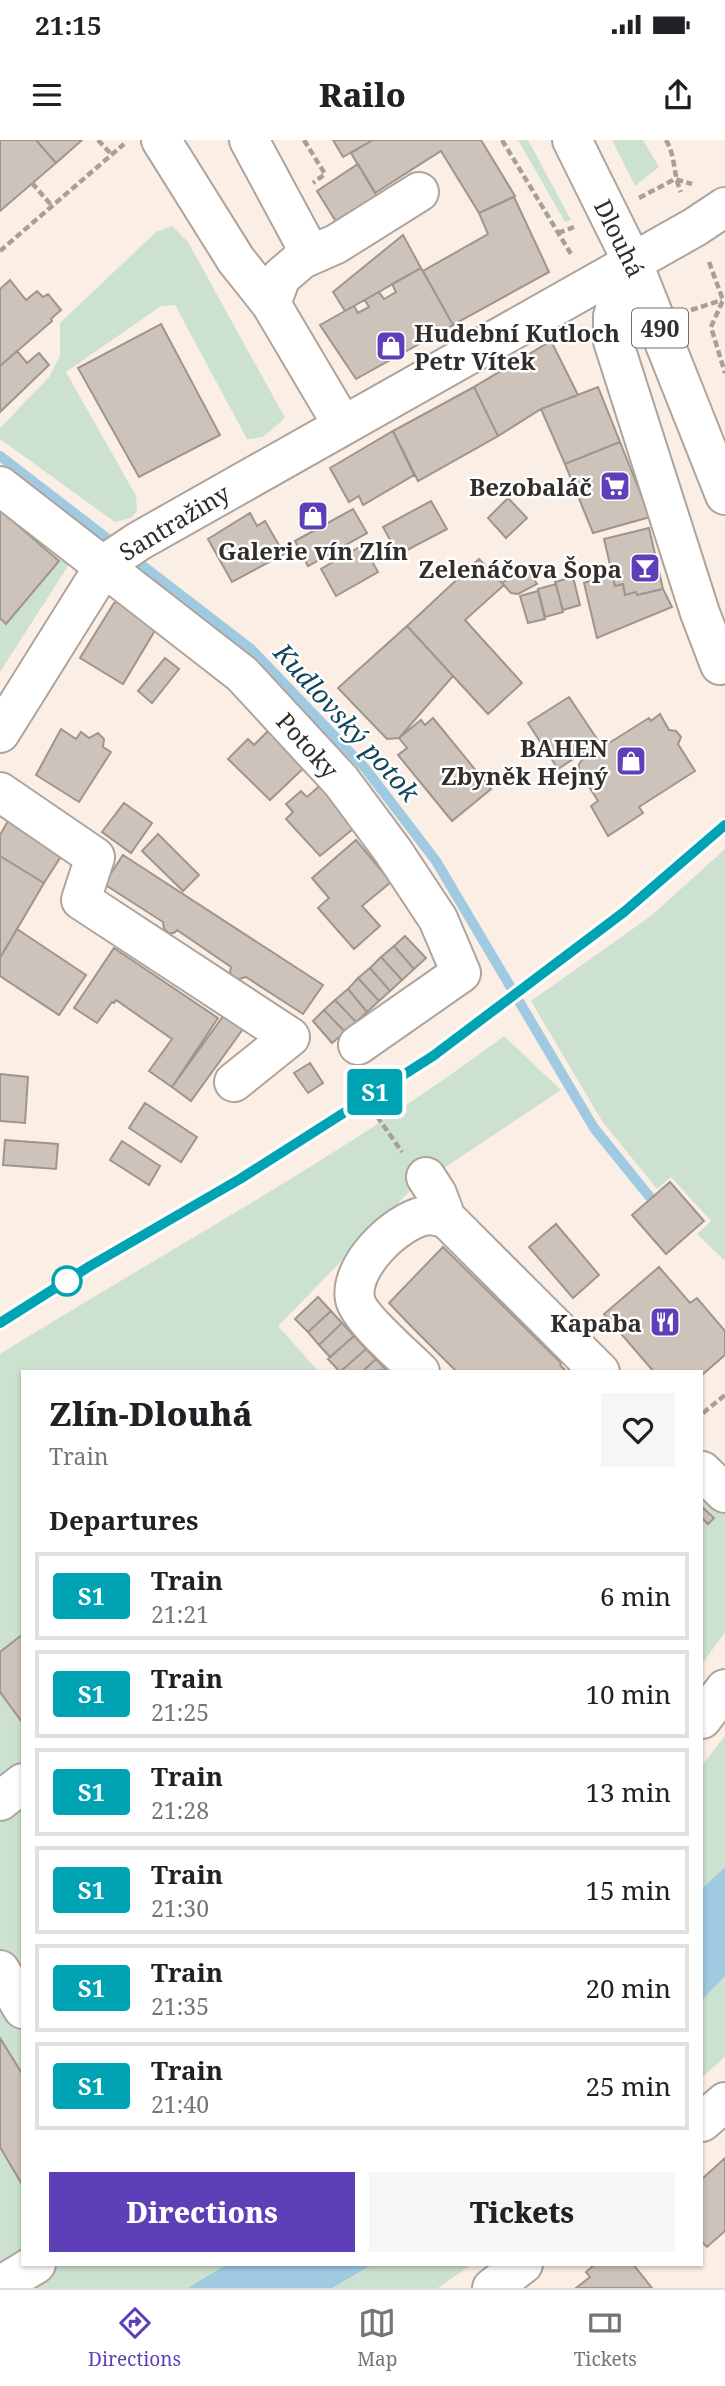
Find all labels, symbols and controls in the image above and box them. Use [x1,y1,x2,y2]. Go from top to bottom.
text: 21:15 [35,7,102,43]
text: Railo [319,73,406,116]
icon: menu [28,76,66,114]
icon: share [659,76,697,114]
street label: Dlouhá [587,194,653,282]
road number: 490 [632,308,688,348]
place label: Hudební Kutloch Petr Vítek [414,316,620,377]
shop icon: Hudební Kutloch Petr Vítek [374,329,408,363]
supermarket icon: Bezobaláč [598,469,632,503]
place label: Bezobaláč [469,470,592,503]
street label: Santražiny [113,476,236,568]
shop icon: Galerie vín Zlín [296,499,330,533]
place label: Galerie vín Zlín [218,534,408,567]
bar icon: Zelenáčova Šopa [628,551,662,585]
place label: Zelenáčova Šopa [419,552,622,585]
water label: Kudlovský potok [265,634,429,810]
street label: Potoky [270,705,347,785]
place label: BAHEN Zbyněk Hejný [441,731,608,792]
shop icon: BAHEN Zbyněk Hejný [614,744,648,778]
line badge: S1 [344,1069,406,1115]
text: S1 [361,1075,389,1108]
unlabelled marker [52,1266,82,1296]
restaurant icon: Kapaba [648,1305,682,1339]
place label: Kapaba [550,1306,642,1339]
text: Zlín-Dlouhá [49,1391,253,1436]
button: heart [601,1393,675,1467]
text: Train [49,1440,109,1472]
text: Departures [49,1502,199,1538]
text: Train [151,1562,223,1598]
text: 6 min [600,1578,671,1614]
text: S1 [78,1579,105,1612]
text: 21:21 [151,1598,209,1630]
text: Train [151,1660,223,1696]
text: 10 min [586,1676,671,1712]
text: S1 [78,1677,105,1710]
text: 21:25 [151,1696,209,1728]
text: Train [151,1758,223,1794]
text: 13 min [586,1774,671,1810]
text: S1 [78,1775,105,1808]
text: 21:28 [151,1794,209,1826]
text: Train [151,1856,223,1892]
text: 15 min [586,1872,671,1908]
text: S1 [78,1873,105,1906]
text: 21:30 [151,1892,209,1924]
text: Train [151,1954,223,1990]
text: 20 min [586,1970,671,2006]
text: S1 [78,1971,105,2004]
text: 21:35 [151,1990,209,2022]
text: Train [151,2052,223,2088]
text: 25 min [586,2068,671,2104]
text: S1 [78,2069,105,2102]
text: 21:40 [151,2088,209,2120]
button: Directions [49,2172,355,2252]
button: Tickets [369,2172,675,2252]
tab: Directions [88,2304,181,2372]
tab: Map [357,2304,397,2372]
tab: Tickets [574,2304,637,2372]

